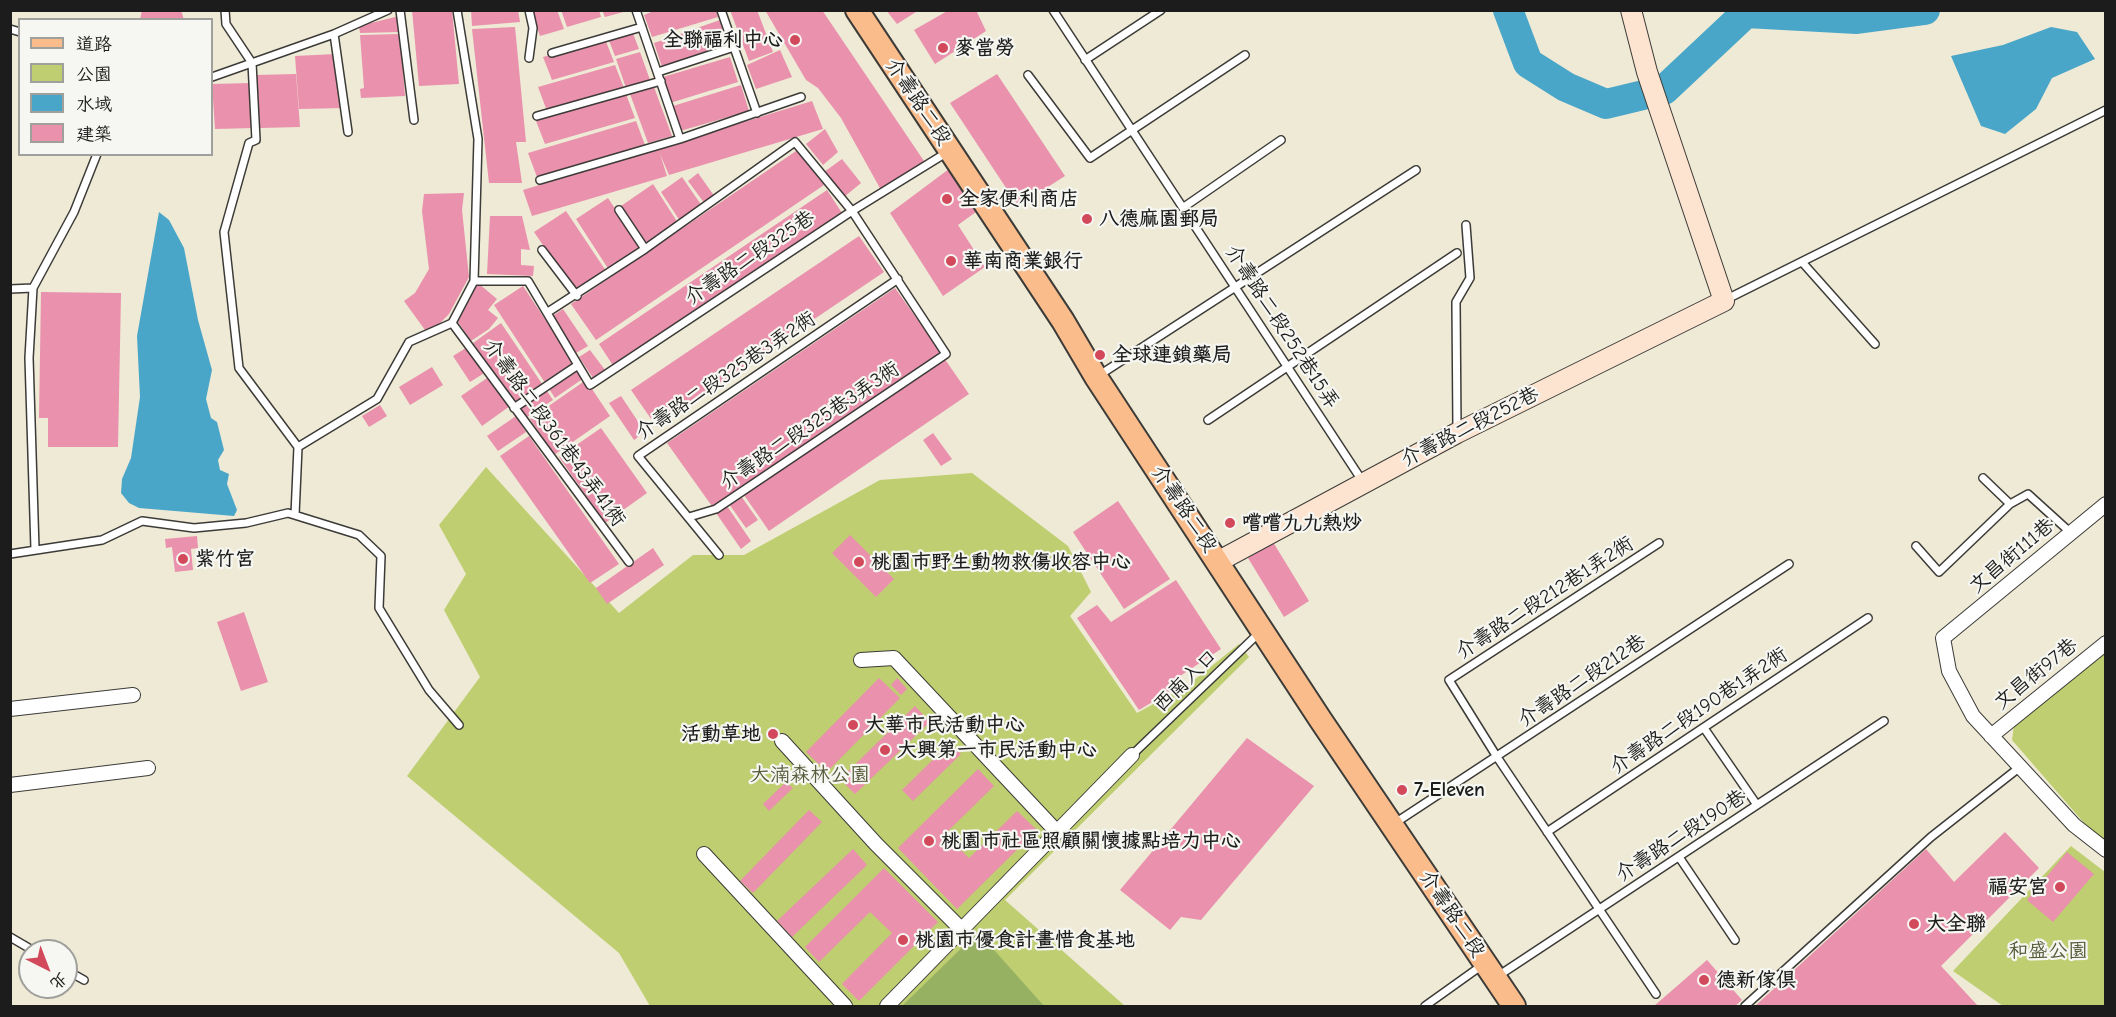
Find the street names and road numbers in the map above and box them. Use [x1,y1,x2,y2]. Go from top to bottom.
street label: 介壽路二段 [880,54,956,150]
street label: 介壽路二段325巷 [681,206,819,310]
street label: 介壽路二段252巷15弄 [1220,241,1344,413]
street label: 介壽路二段325巷3弄2衖 [631,307,821,445]
street label: 介壽路二段361巷43弄41衖 [478,334,630,532]
street label: 介壽路二段325巷3弄3衖 [716,357,904,495]
street label: 介壽路二段252巷 [1397,382,1543,472]
street label: 介壽路二段 [1146,461,1222,557]
street label: 文昌街111巷 [1965,513,2059,599]
street label: 介壽路二段212巷1弄2衖 [1452,532,1638,664]
street label: 介壽路二段212巷 [1514,629,1650,733]
street label: 文昌街97巷 [1990,633,2082,715]
street label: 介壽路二段190巷1弄2衖 [1606,643,1792,779]
street label: 西南入口 [1149,645,1223,717]
street label: 介壽路二段190巷 [1611,785,1751,887]
street label: 介壽路二段 [1414,866,1490,962]

